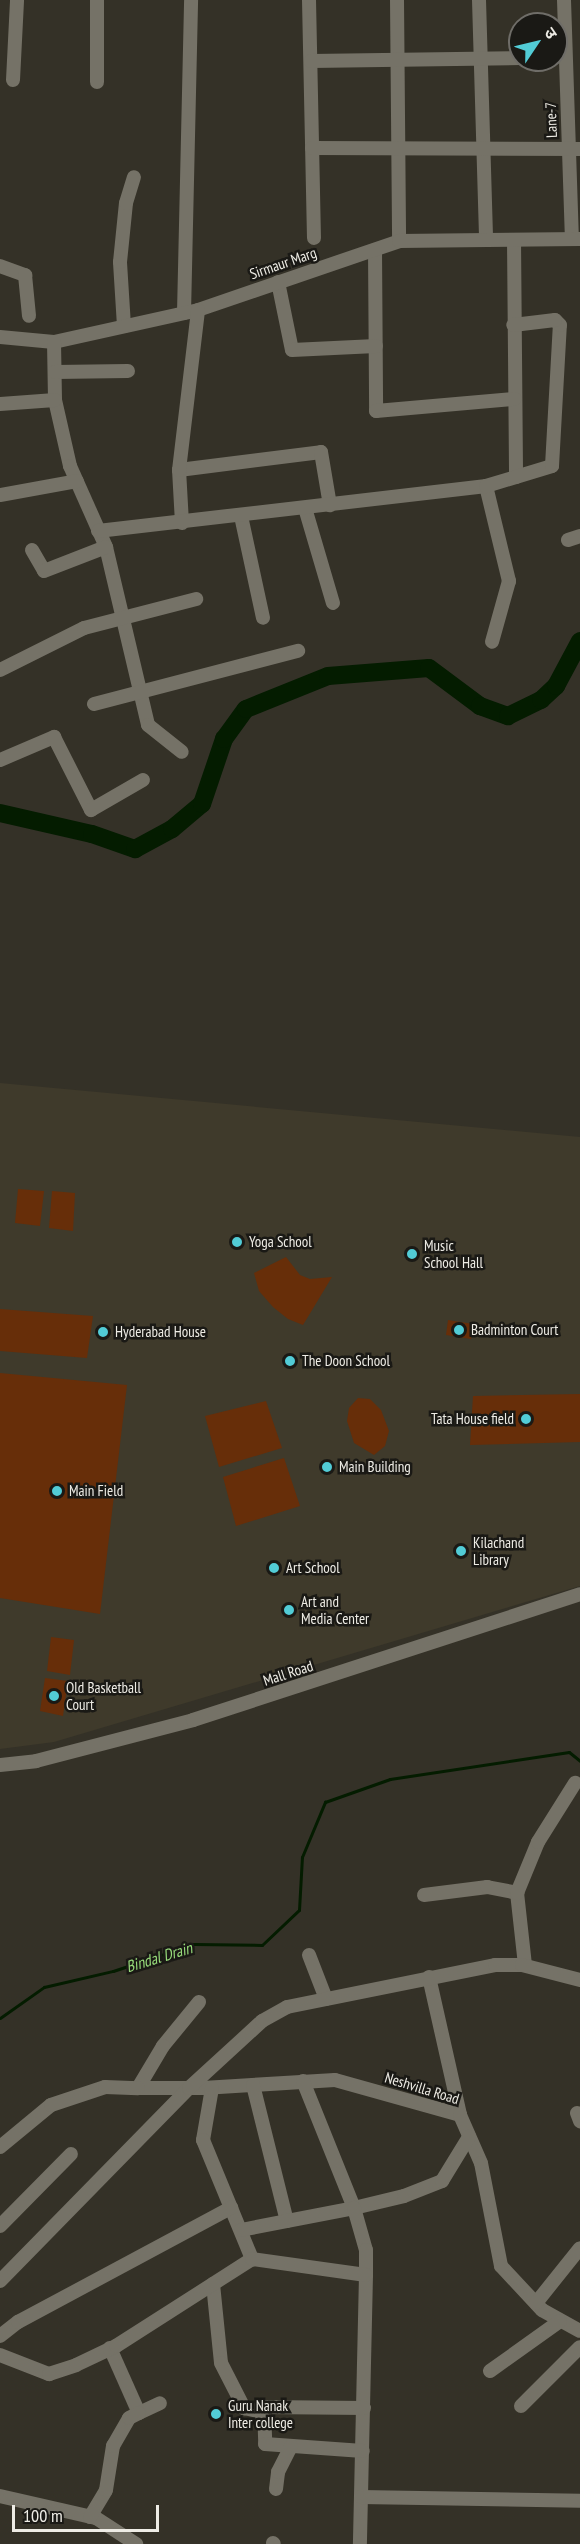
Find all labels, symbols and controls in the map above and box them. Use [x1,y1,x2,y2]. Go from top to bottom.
north arrow [508,12,568,72]
text: उ [540,23,562,42]
street label: Lane-7 [541,102,561,138]
street label: Sirmaur Marg [247,243,319,283]
place label: Yoga School [249,1233,312,1251]
marker: Yoga School [230,1235,244,1249]
place label: Music School Hall [424,1236,483,1271]
marker: Music School Hall [405,1247,419,1261]
place label: Badminton Court [471,1321,558,1339]
place label: Hyderabad House [115,1323,206,1341]
marker: Badminton Court [452,1323,466,1337]
marker: Hyderabad House [96,1325,110,1339]
place label: The Doon School [302,1352,390,1370]
marker: The Doon School [283,1354,297,1368]
place label: Tata House field [431,1410,514,1428]
marker: Tata House field [519,1412,533,1426]
place label: Main Building [339,1458,411,1476]
marker: Main Building [320,1460,334,1474]
place label: Main Field [69,1482,123,1500]
marker: Main Field [50,1484,64,1498]
place label: Kilachand Library [473,1533,524,1568]
marker: Kilachand Library [454,1544,468,1558]
place label: Art School [286,1559,340,1577]
marker: Art School [267,1561,281,1575]
place label: Art and Media Center [301,1592,369,1627]
marker: Art and Media Center [282,1603,296,1617]
street label: Mall Road [261,1657,315,1689]
place label: Old Basketball Court [66,1678,141,1713]
marker: Old Basketball Court [47,1689,61,1703]
water label: Bindal Drain [124,1938,194,1976]
street label: Neshvilla Road [383,2068,461,2108]
place label: Guru Nanak Inter college [228,2396,293,2431]
marker: Guru Nanak Inter college [209,2407,223,2421]
scale bar [15,2493,162,2531]
text: 100 m [23,2504,63,2527]

